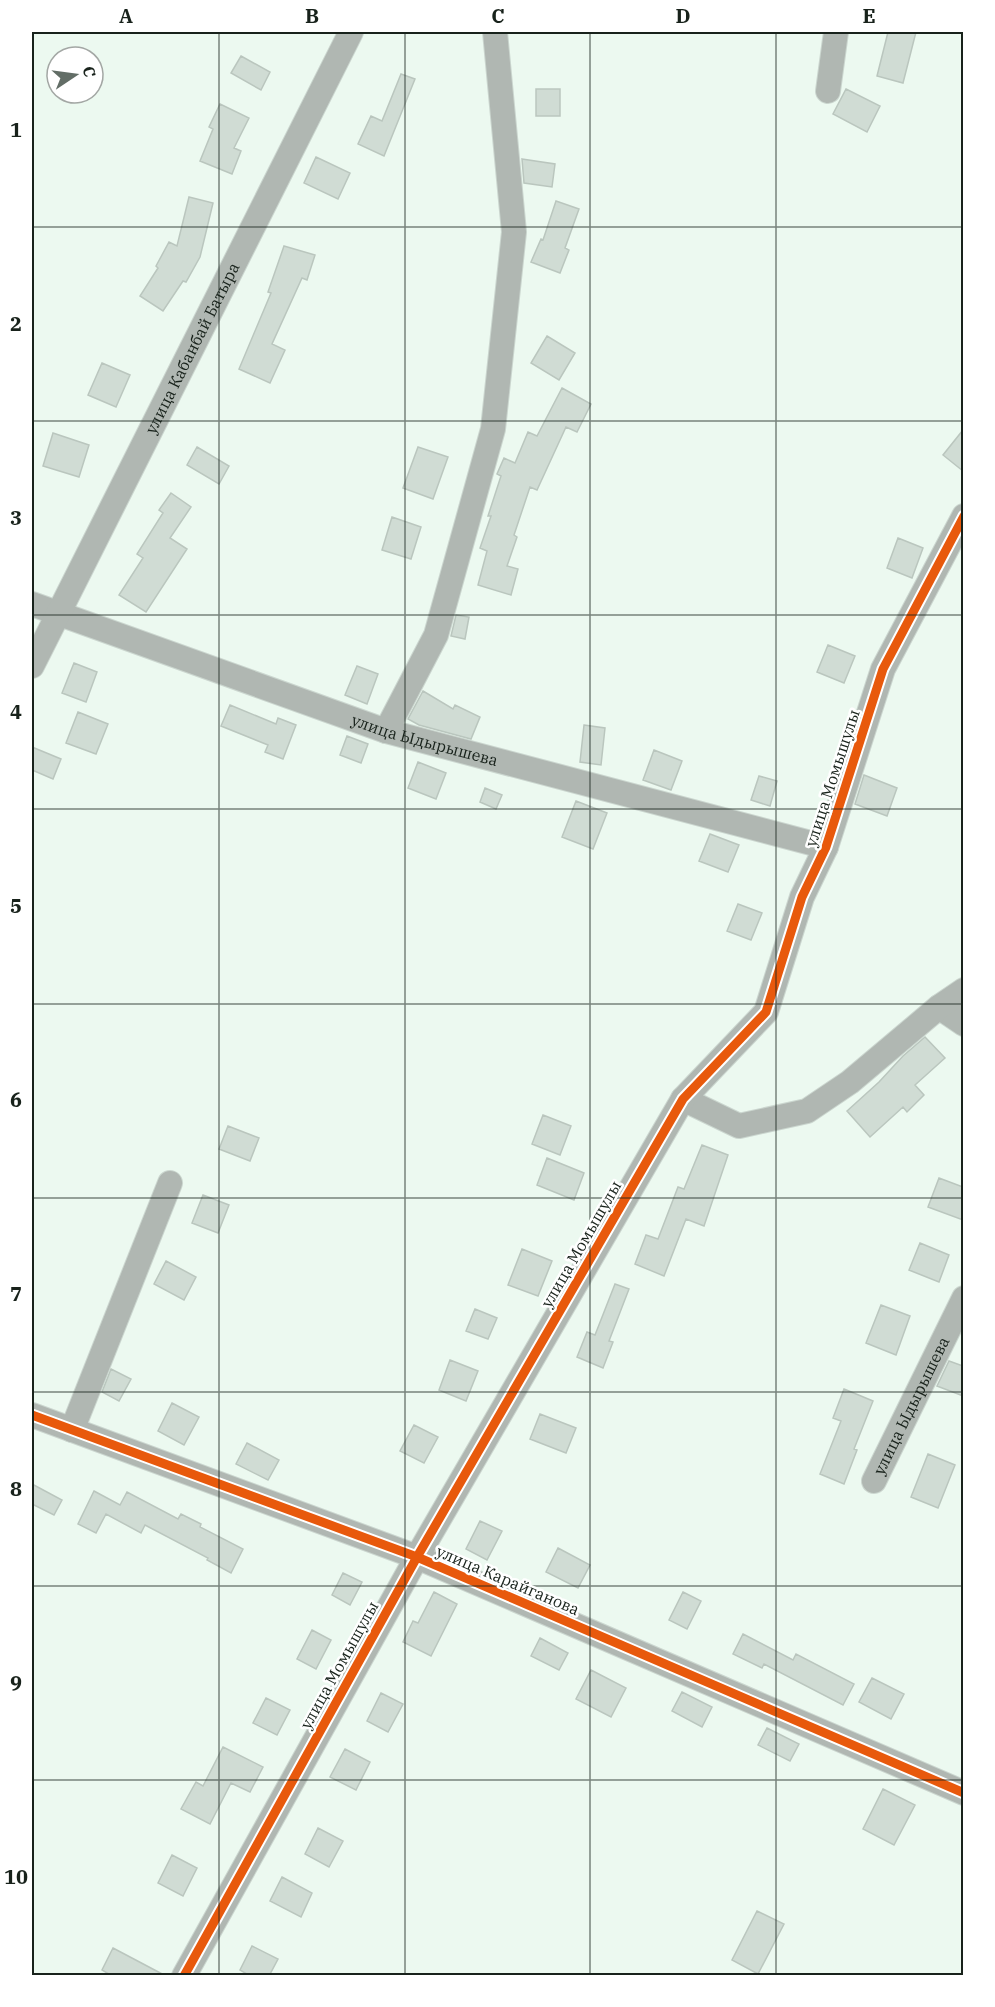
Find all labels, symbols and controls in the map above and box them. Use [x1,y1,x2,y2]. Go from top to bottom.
text: A [119,2,133,29]
text: B [305,2,319,29]
text: C [491,2,505,29]
text: D [675,2,691,29]
text: E [862,2,876,29]
north arrow [45,45,105,105]
text: С [79,64,101,79]
text: 1 [10,116,22,143]
street label: улица Кабанбай Батыра [141,259,244,437]
text: 2 [10,310,22,337]
text: 3 [10,504,22,531]
text: 4 [10,698,22,725]
street label: улица Момышулы [800,707,864,849]
street label: улица Ыдырышева [349,710,501,770]
text: 5 [10,892,22,919]
text: 6 [10,1086,22,1113]
street label: улица Момышулы [536,1177,626,1311]
text: 7 [10,1280,22,1307]
street label: улица Ыдырышева [869,1333,954,1478]
text: 8 [10,1475,22,1502]
street label: улица Карайганова [433,1541,583,1619]
street label: улица Момышулы [296,1597,383,1733]
text: 9 [10,1669,22,1696]
text: 10 [4,1863,28,1890]

